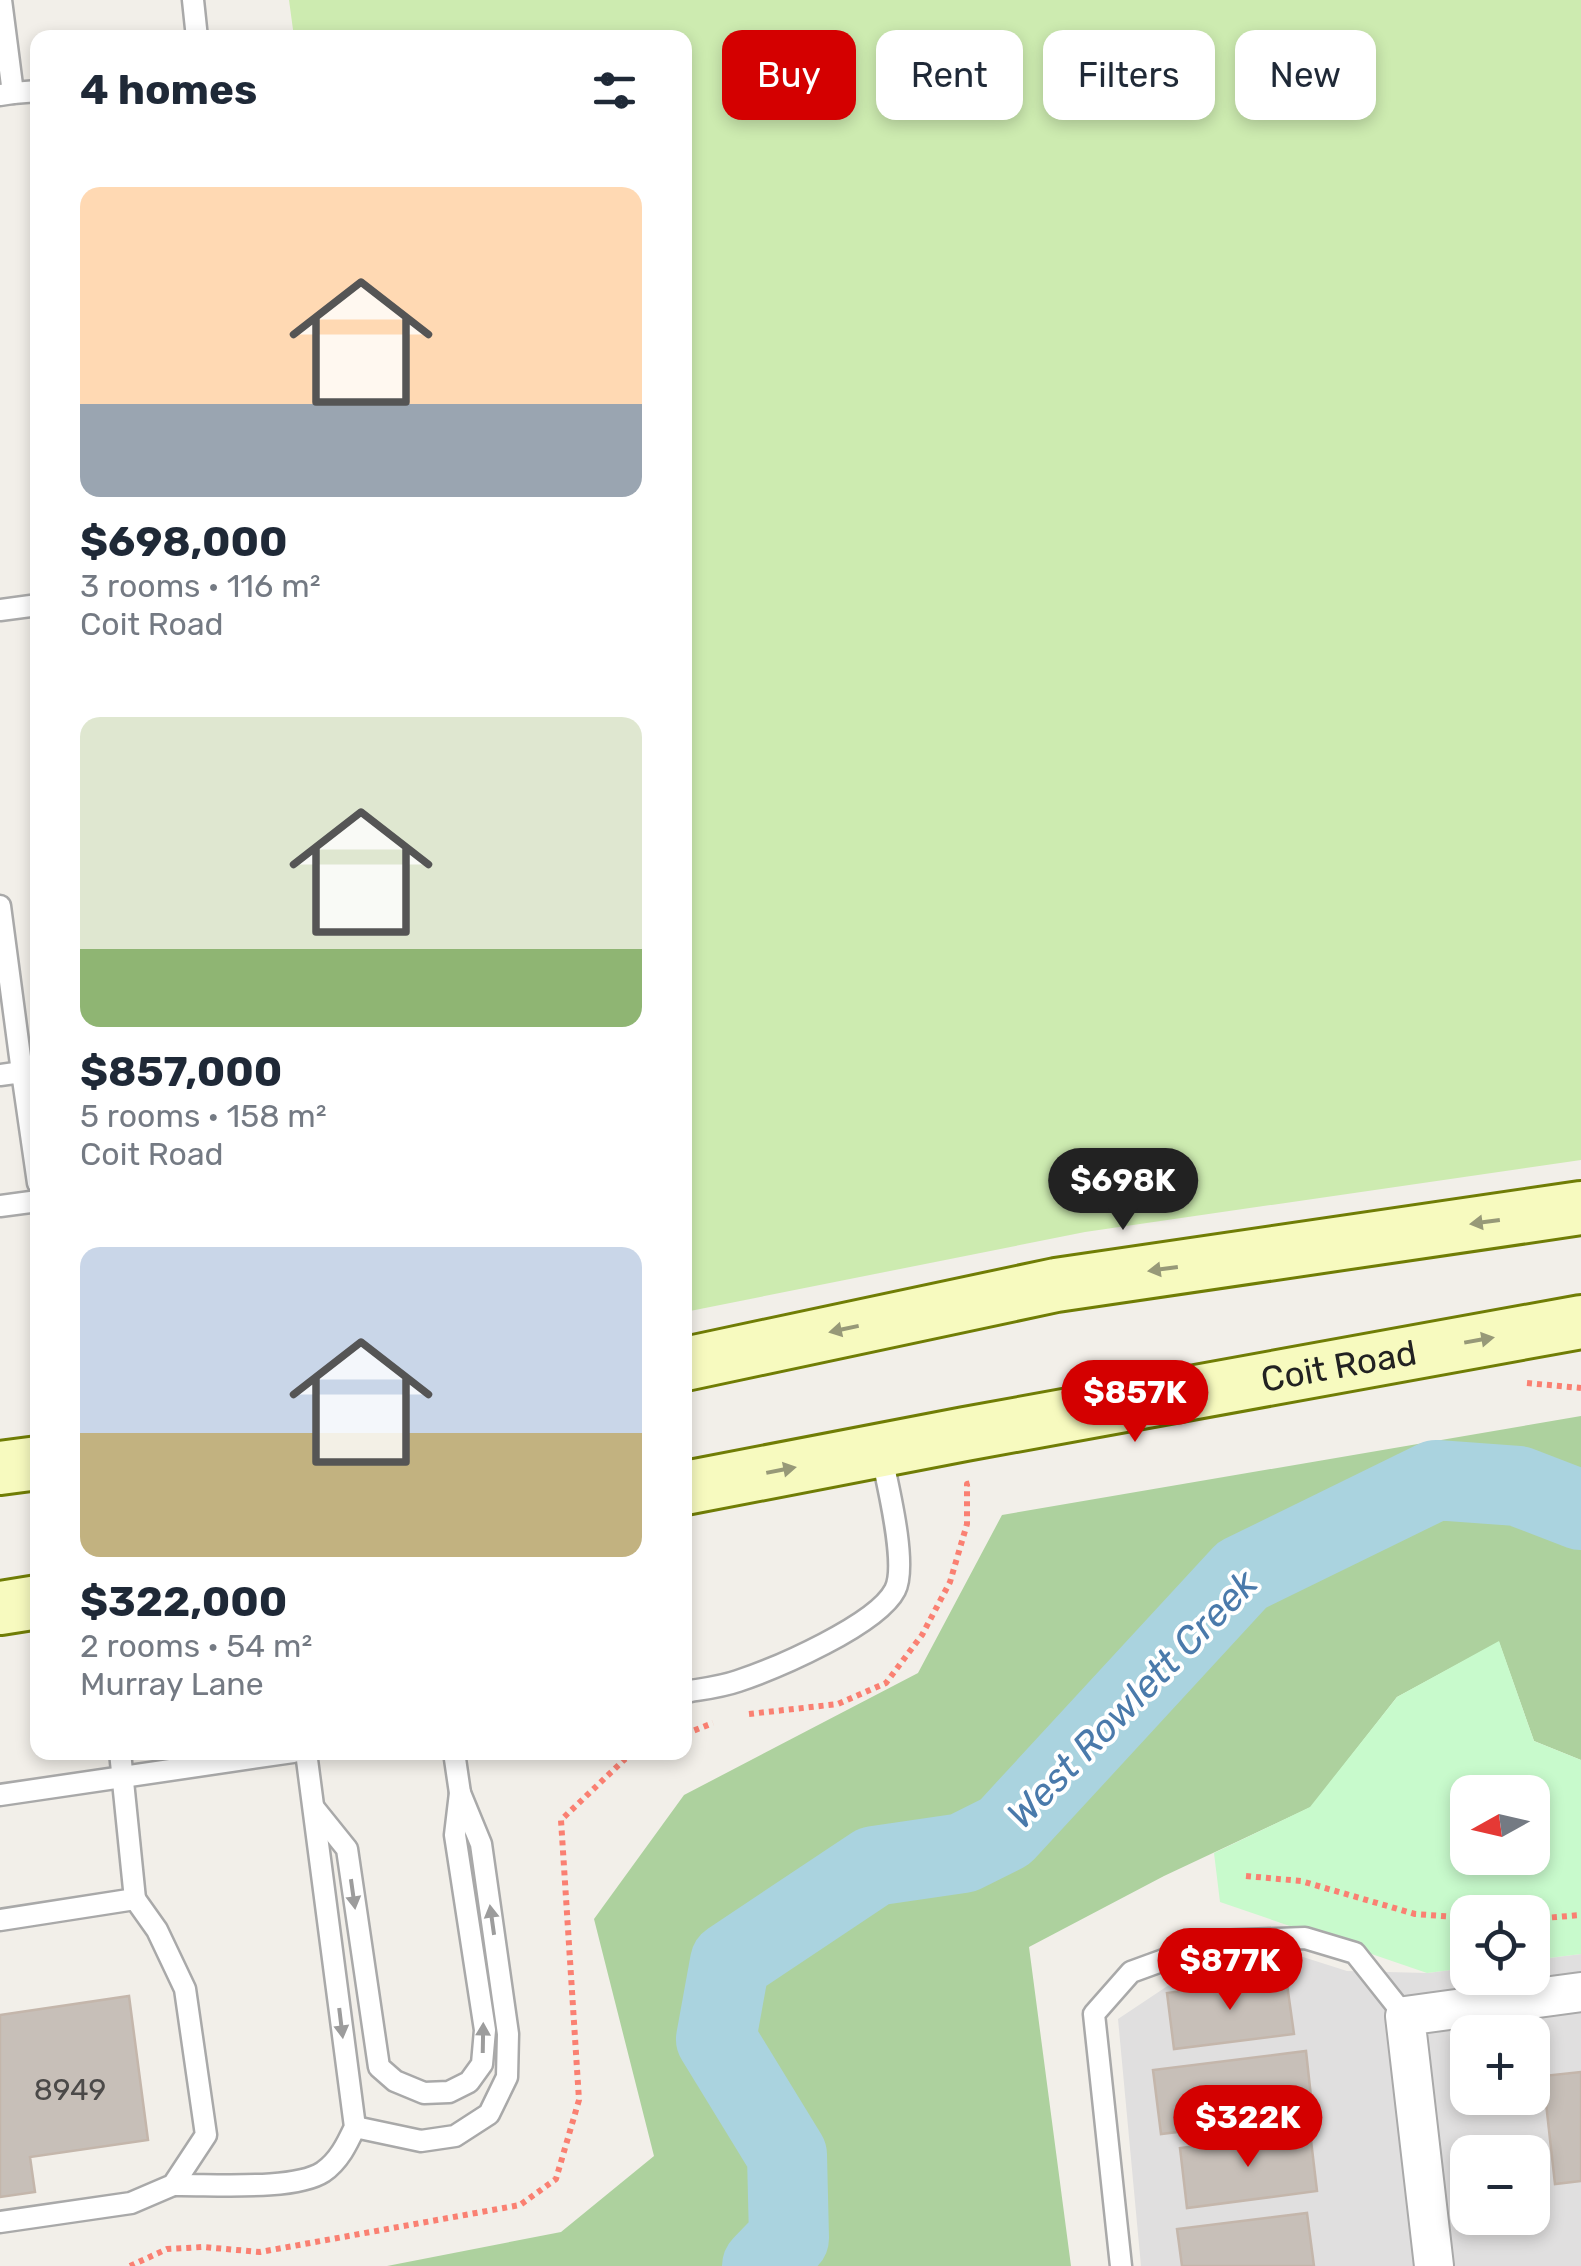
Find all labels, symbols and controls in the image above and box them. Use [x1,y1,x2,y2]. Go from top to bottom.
chip: Buy [722,30,856,120]
chip: Rent [876,30,1023,120]
chip: Filters [1043,30,1215,120]
chip: New [1235,30,1376,120]
icon: filters [587,63,642,118]
text: 4 homes [80,65,257,115]
icon: home [271,252,451,432]
text: $698,000 [80,517,288,567]
text: 3 rooms · 116 m² [80,567,321,605]
text: Coit Road [80,605,224,643]
icon: home [271,782,451,962]
text: $857,000 [80,1047,282,1097]
text: 5 rooms · 158 m² [80,1097,327,1135]
text: Coit Road [80,1135,224,1173]
pin: $698K [1053,1148,1193,1233]
text: $698K [1070,1161,1176,1199]
one-way arrow [1468,1215,1500,1231]
one-way arrow [1147,1262,1178,1278]
icon: home [271,1312,451,1492]
one-way arrow [828,1322,859,1337]
street label: Coit Road [1258,1331,1420,1401]
one-way arrow [1464,1332,1495,1347]
pin: $857K [1065,1360,1205,1445]
text: $857K [1083,1373,1187,1411]
one-way arrow [766,1462,797,1477]
water label: West Rowlett Creek [997,1560,1267,1838]
text: $322,000 [80,1577,287,1627]
text: 2 rooms · 54 m² [80,1627,312,1665]
text: Murray Lane [80,1665,264,1703]
north arrow [1450,1775,1550,1875]
map controls [1450,1775,1550,2235]
one-way arrow [346,1878,362,1910]
button: locate [1450,1895,1550,1995]
one-way arrow [483,1903,499,1935]
pin: $877K [1160,1928,1300,2013]
text: $877K [1180,1941,1280,1979]
one-way arrow [333,2007,349,2039]
button: + [1450,2015,1550,2115]
one-way arrow [475,2021,491,2053]
house number: 8949 [34,2072,106,2108]
pin: $322K [1178,2085,1318,2170]
text: $322K [1195,2098,1301,2136]
button: − [1450,2135,1550,2235]

